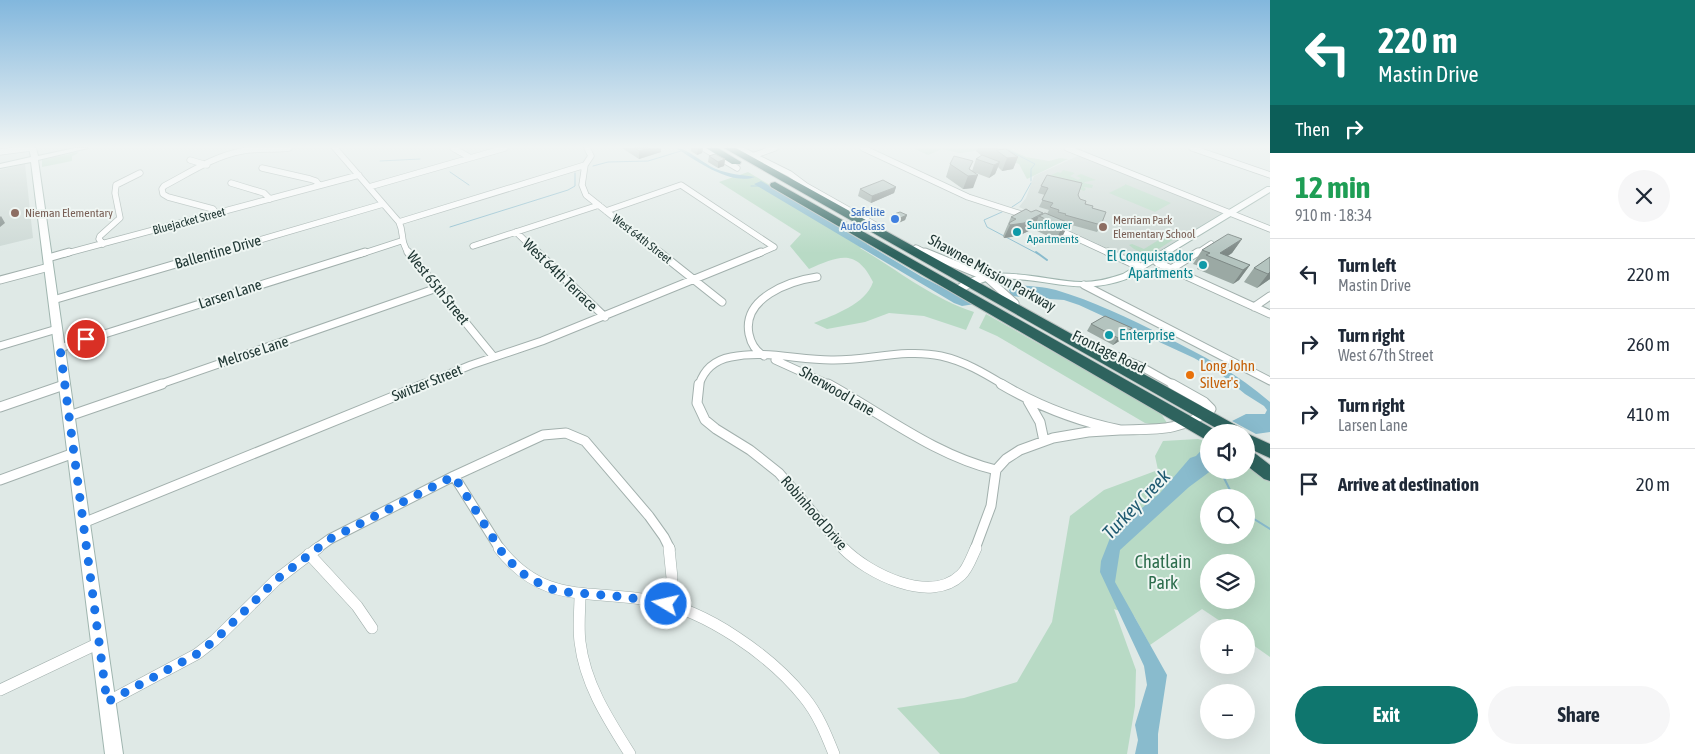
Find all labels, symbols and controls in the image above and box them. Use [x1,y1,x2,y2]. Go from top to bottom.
icon: left [1295,20,1360,85]
text: 220 m [1378,20,1457,60]
text: Mastin Drive [1378,61,1479,87]
icon: right [1340,115,1368,143]
text: Then [1295,118,1330,140]
text: 12 min [1295,170,1370,204]
button: close [1618,170,1670,222]
street label: Bluejacket Street [151,204,227,237]
place label: Safelite AutoGlass [841,205,885,233]
place label: Nieman Elementary [25,206,113,220]
text: 910 m · 18:34 [1295,206,1372,224]
marker: Nieman Elementary [9,207,21,219]
street label: West 64th Street [609,211,675,267]
marker: Safelite AutoGlass [889,213,901,225]
place label: Merriam Park Elementary School [1113,213,1196,241]
place label: Sunflower Apartments [1027,218,1079,246]
marker: Merriam Park Elementary School [1097,221,1109,233]
marker: Sunflower Apartments [1011,226,1023,238]
street label: Shawnee Mission Parkway [925,230,1059,315]
street label: Ballentine Drive [173,231,263,272]
street label: West 64th Terrace [520,235,601,315]
place label: El Conquistador Apartments [1107,247,1194,281]
street label: West 65th Street [404,248,473,328]
text: Turn left [1338,254,1396,276]
marker: El Conquistador Apartments [1197,259,1209,271]
icon: left [1295,260,1323,288]
text: 220 m [1627,263,1670,285]
street label: Larsen Lane [196,275,264,312]
text: Mastin Drive [1338,276,1411,294]
pin [65,318,107,360]
text: Turn right [1338,324,1405,346]
icon: arrive [72,325,100,353]
street label: Frontage Road [1070,326,1149,377]
place label: Enterprise [1119,326,1175,343]
marker: Enterprise [1103,329,1115,341]
icon: right [1295,330,1323,358]
street label: Melrose Lane [215,332,291,371]
text: 260 m [1627,333,1670,355]
text: West 67th Street [1338,346,1434,364]
place label: Long John Silver's [1200,357,1255,391]
street label: Switzer Street [389,361,464,404]
street label: Sherwood Lane [797,362,878,419]
marker: Long John Silver's [1184,369,1196,381]
text: Turn right [1338,394,1405,416]
icon: right [1295,400,1323,428]
text: 410 m [1627,403,1670,425]
text: Larsen Lane [1338,416,1408,434]
map controls [1200,424,1255,739]
button: sound [1200,424,1255,479]
water label: Turkey Creek [1098,464,1175,543]
icon: arrive [1295,470,1323,498]
street label: Robinhood Drive [778,472,851,553]
text: Arrive at destination [1338,473,1479,495]
text: 20 m [1636,473,1670,495]
button: search [1200,489,1255,544]
park label: Chatlain Park [1135,551,1191,593]
button: layers [1200,554,1255,609]
position arrow [639,577,691,629]
button: + [1200,619,1255,674]
button: − [1200,684,1255,739]
button: Exit [1295,686,1478,744]
button: Share [1488,686,1670,744]

